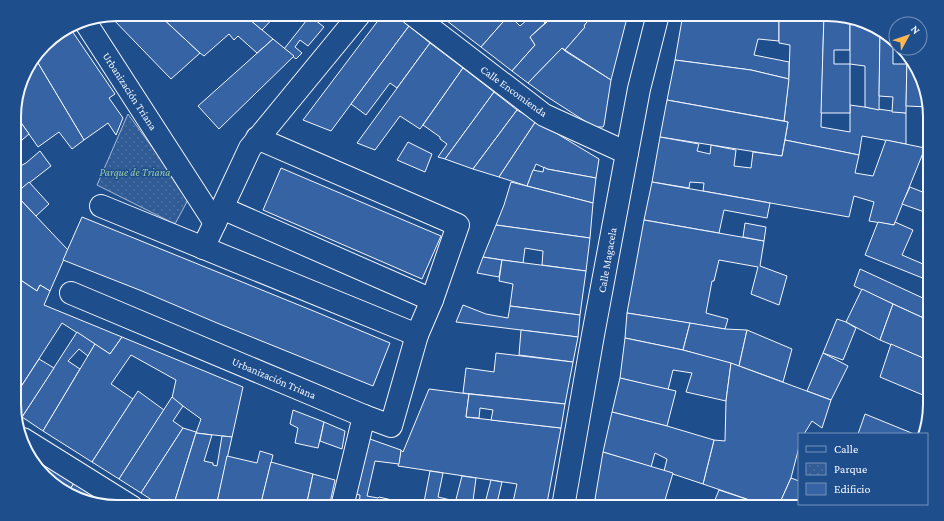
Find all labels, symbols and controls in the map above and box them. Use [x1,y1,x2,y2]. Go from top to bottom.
north arrow [888,16,928,56]
text: N [909,23,923,37]
street label: Urbanización Triana [100,50,160,132]
street label: Calle Encomienda [478,63,550,119]
park label: Parque de Triana [100,166,170,179]
street label: Calle Magacela [595,226,620,294]
street label: Urbanización Triana [230,355,318,401]
legend [798,433,928,505]
text: Calle [834,442,858,456]
text: Parque [834,462,867,476]
text: Edificio [834,482,871,496]

